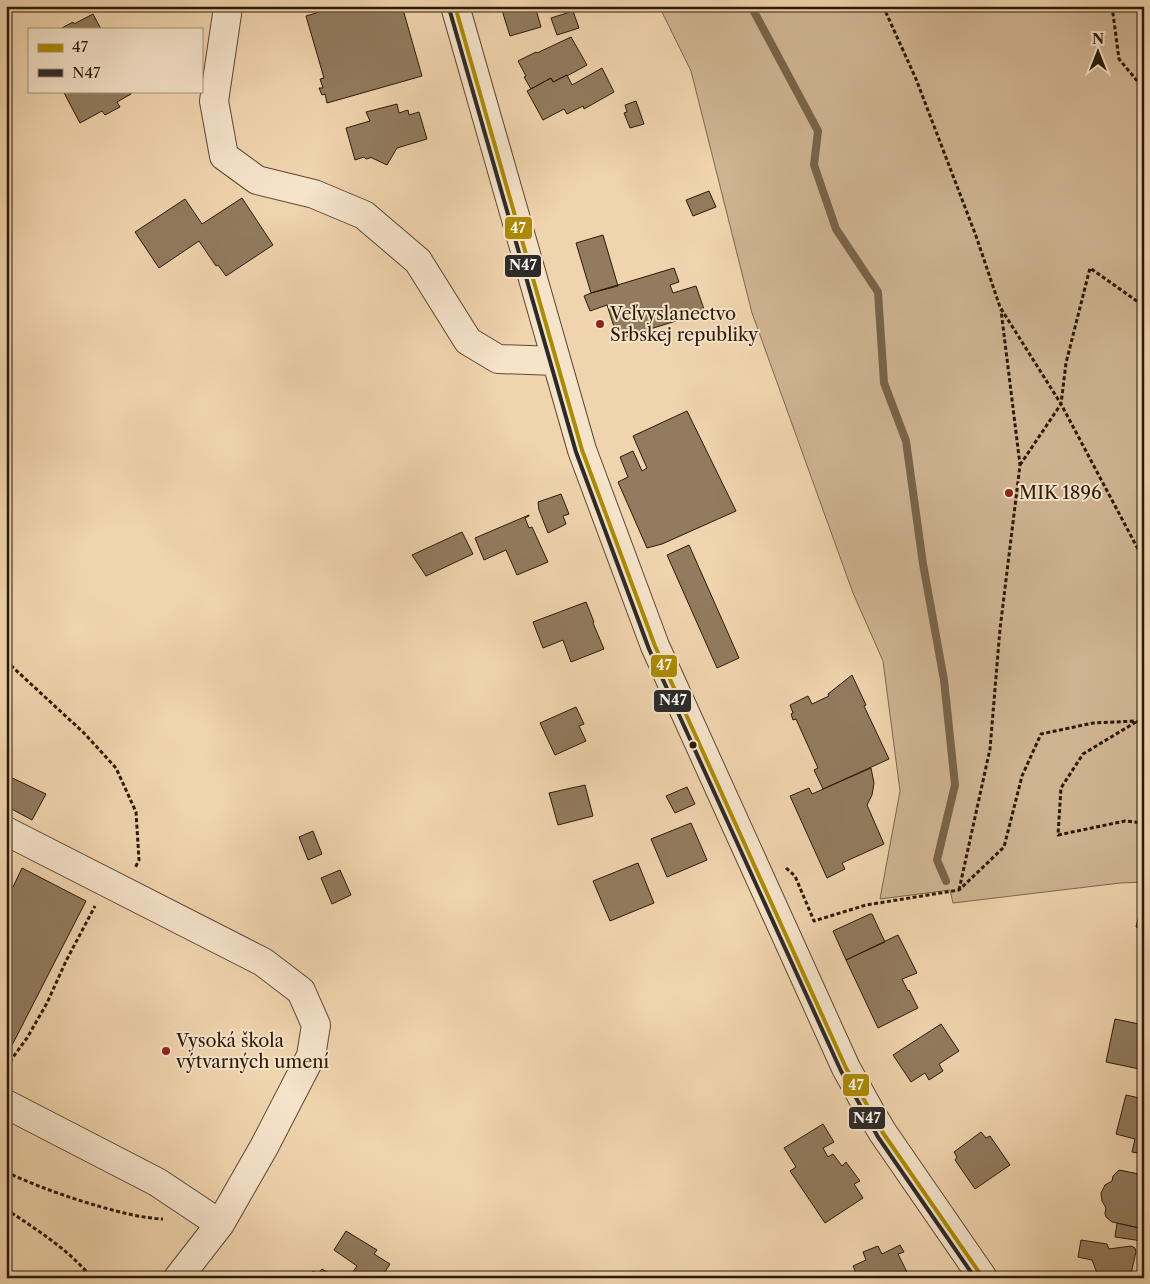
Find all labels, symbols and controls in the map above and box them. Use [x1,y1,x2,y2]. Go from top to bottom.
legend [28,28,202,92]
north arrow [1072,28,1122,78]
text: N [1092,30,1104,48]
text: 47 [72,37,89,56]
text: N47 [72,63,101,82]
line badge: 47 [504,216,533,240]
text: 47 [510,219,526,237]
line badge: N47 [504,254,542,278]
text: N47 [509,256,538,274]
place label: Veľvyslanectvo Srbskej republiky [609,303,759,346]
marker: Veľvyslanectvo Srbskej republiky [594,318,606,330]
place label: MIK 1896 [1019,482,1102,504]
marker: MIK 1896 [1003,487,1015,499]
line badge: 47 [650,654,678,678]
text: 47 [656,656,672,674]
line badge: N47 [653,689,692,713]
text: N47 [659,691,688,709]
unlabelled marker [688,740,698,750]
place label: Vysoká škola výtvarných umení [175,1030,329,1073]
marker: Vysoká škola výtvarných umení [160,1045,172,1057]
line badge: 47 [842,1073,870,1097]
text: 47 [848,1076,864,1094]
line badge: N47 [848,1106,886,1130]
text: N47 [853,1109,882,1127]

